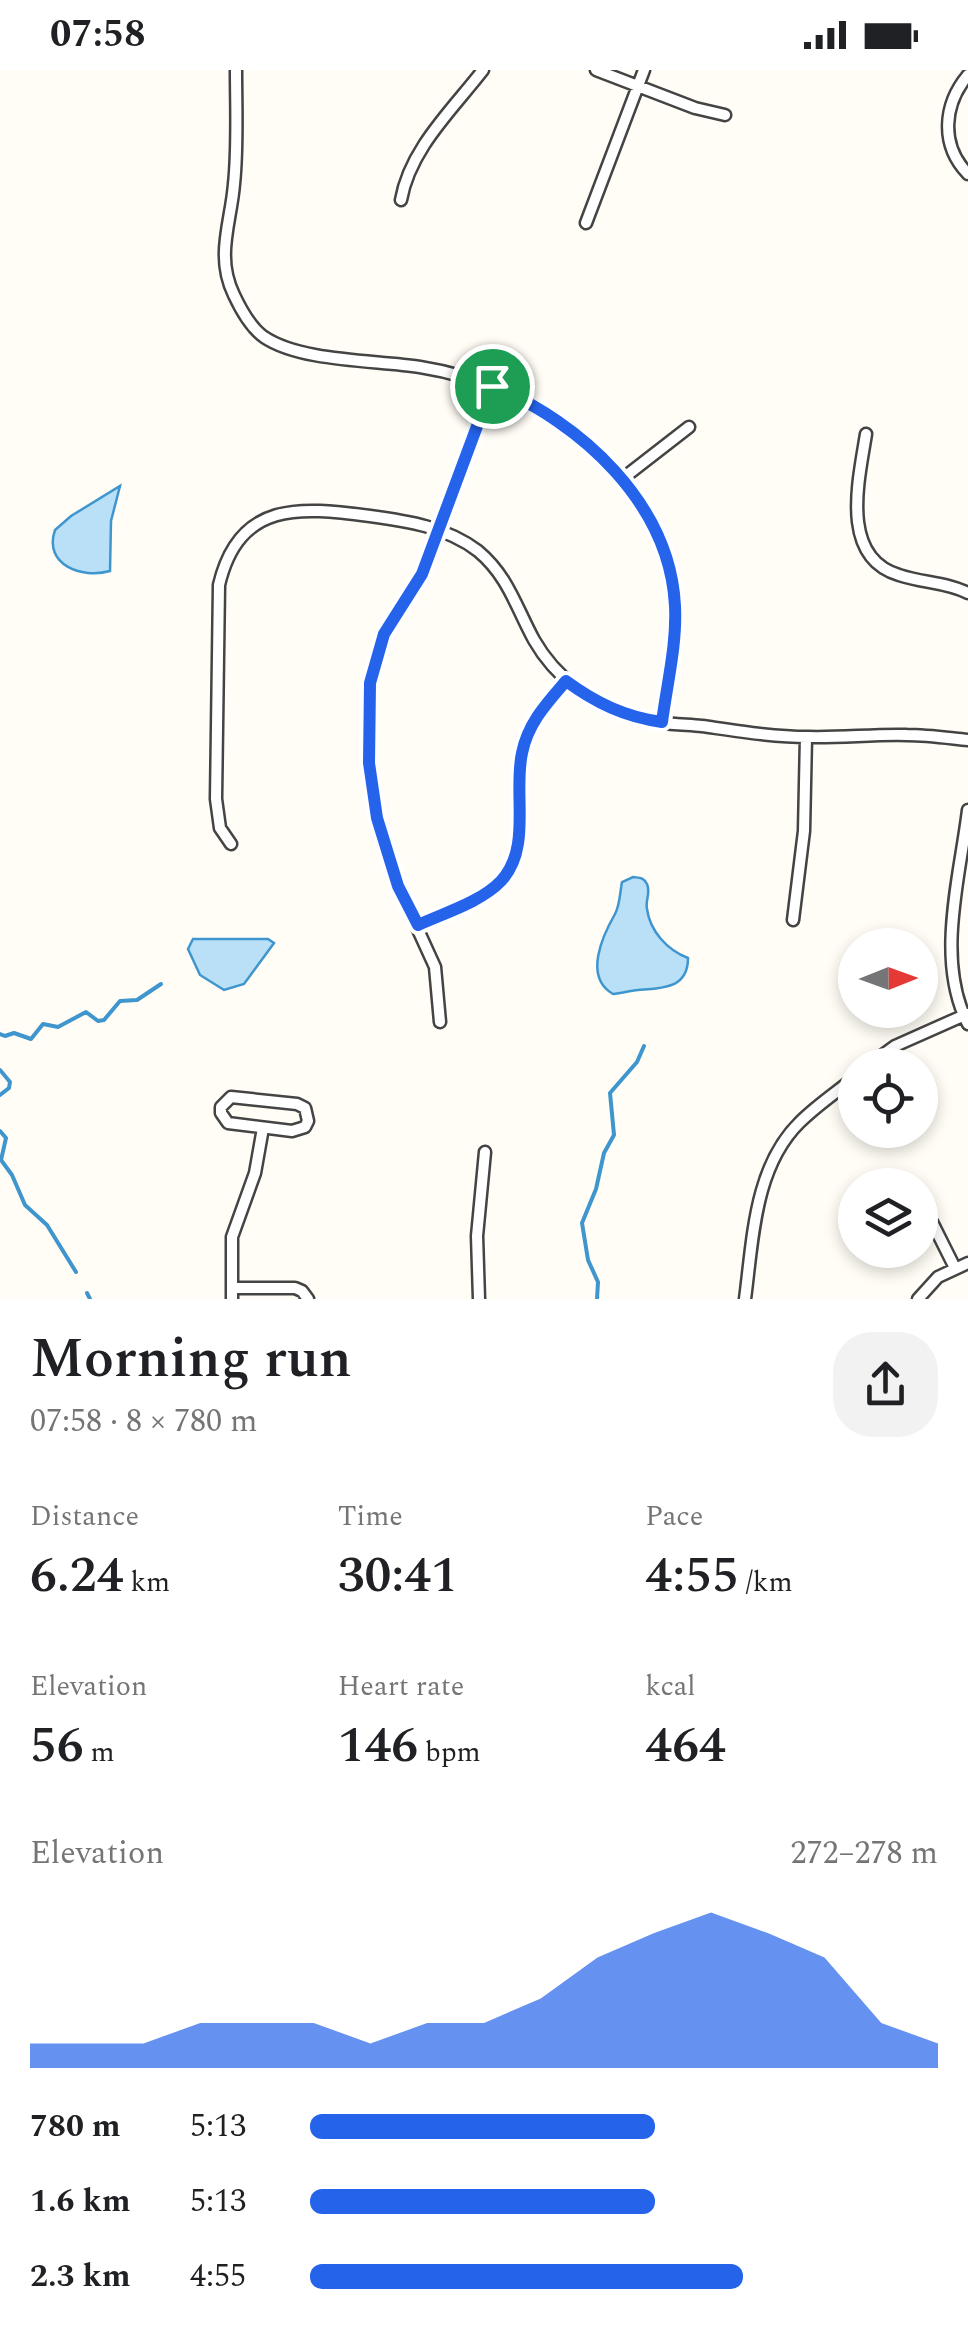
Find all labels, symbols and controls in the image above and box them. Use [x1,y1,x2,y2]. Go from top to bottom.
text: 07:58 [50,6,145,64]
pin [450,344,535,429]
icon: arrive [465,359,520,414]
north arrow [838,928,938,1028]
map controls [838,928,938,1268]
button: locate [838,1048,938,1148]
button: layers [838,1168,938,1268]
text: Morning run [30,1318,352,1401]
button: share [833,1332,938,1437]
text: 07:58 · 8 × 780 m [30,1397,258,1446]
text: Distance [30,1495,139,1538]
text: Time [338,1495,403,1538]
text: Pace [645,1495,703,1538]
text: 6.24 [30,1538,123,1614]
text: 30:41 [338,1538,458,1614]
text: 4:55 [645,1538,739,1614]
text: km [123,1561,170,1604]
text: /km [739,1561,793,1604]
text: Elevation [30,1665,147,1708]
text: Heart rate [338,1665,464,1708]
text: kcal [645,1665,696,1708]
text: 56 [30,1708,84,1784]
text: 146 [338,1708,418,1784]
text: 464 [645,1708,726,1784]
text: m [84,1731,115,1774]
text: bpm [418,1731,481,1774]
text: Elevation [30,1829,164,1878]
text: 272–278 m [790,1829,938,1878]
text: 780 m [30,2102,121,2151]
text: 5:13 [190,2102,246,2151]
text: 1.6 km [30,2177,131,2226]
text: 5:13 [190,2177,246,2226]
text: 2.3 km [30,2252,131,2301]
text: 4:55 [190,2252,246,2301]

